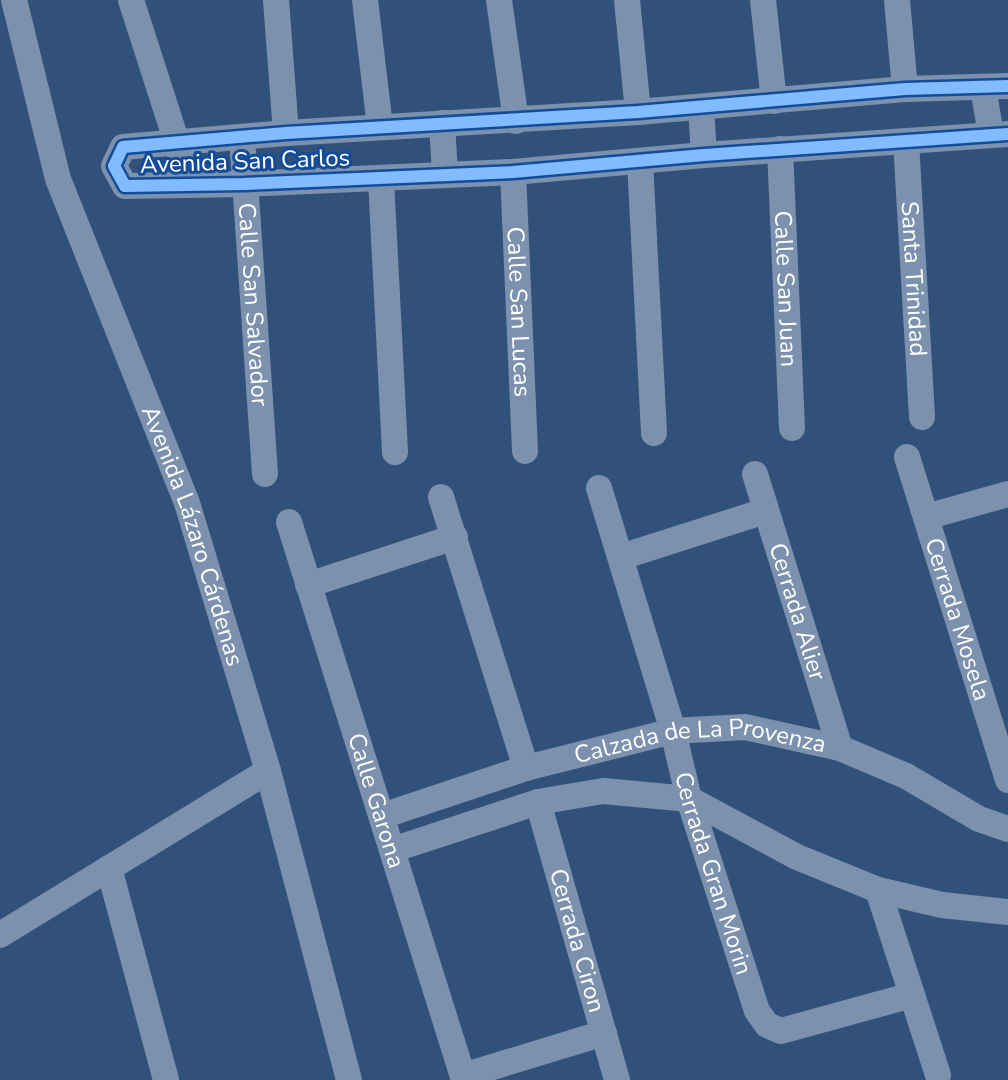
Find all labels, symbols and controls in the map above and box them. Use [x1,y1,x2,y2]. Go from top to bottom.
street label: Avenida San Carlos [139,141,351,181]
street label: Santa Trinidad [894,200,934,357]
street label: Calle San Salvador [231,202,276,408]
street label: Calle San Juan [767,210,805,368]
street label: Calle San Lucas [499,226,539,398]
street label: Avenida Lázaro Cárdenas [134,401,251,670]
street label: Cerrada Mosela [917,534,998,705]
street label: Cerrada Alier [761,539,834,685]
street label: Calzada de La Provenza [571,711,829,771]
street label: Calle Garona [340,729,413,872]
street label: Cerrada Gran Morin [667,769,760,979]
street label: Cerrada Ciron [542,865,613,1016]

